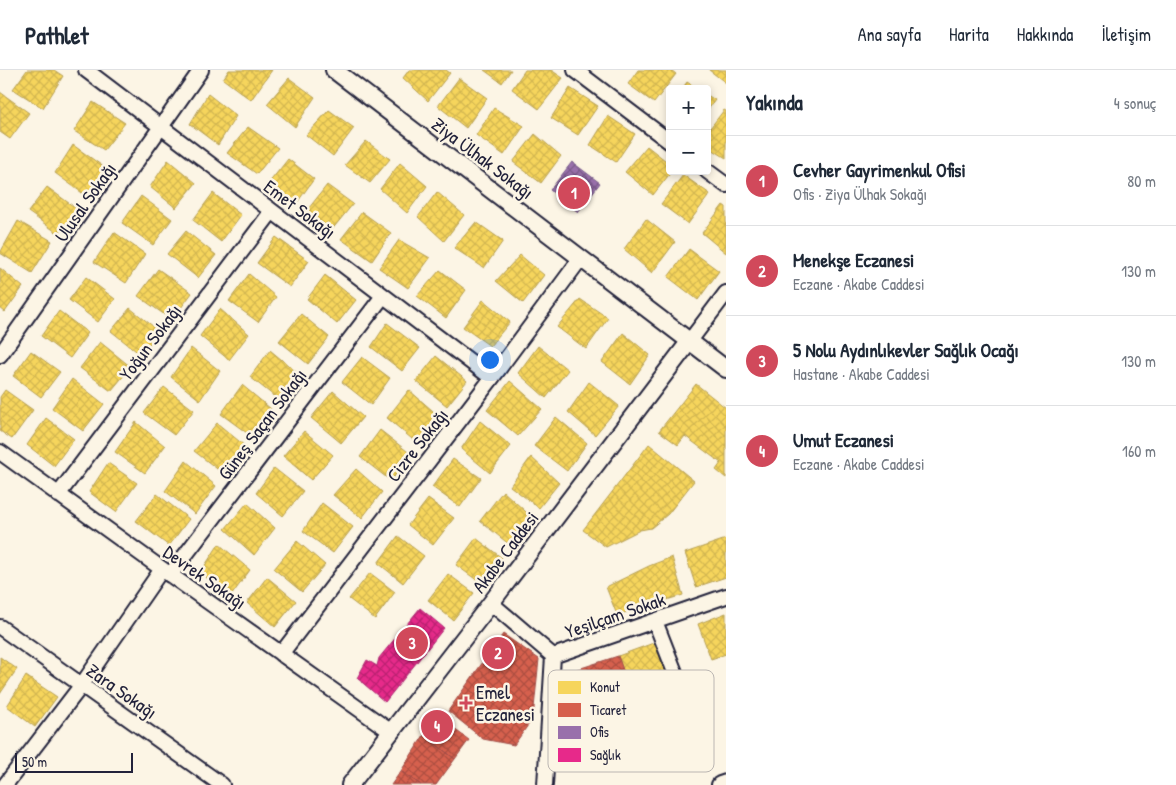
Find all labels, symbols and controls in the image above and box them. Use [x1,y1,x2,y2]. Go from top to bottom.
text: Pathlet [25,19,88,51]
text: Ana sayfa [858,22,921,47]
text: Harita [949,22,989,47]
text: Hakkında [1017,22,1073,47]
text: İletişim [1101,22,1151,47]
map controls [666,85,711,175]
button: + [666,85,711,130]
text: Yakında [746,88,803,117]
text: 4 sonuç [1114,92,1156,114]
street label: Ziya Ülhak Sokağı [427,111,539,205]
button: − [666,130,711,175]
street label: Ulusal Sokağı [48,157,122,247]
text: Cevher Gayrimenkul Ofisi [793,157,966,183]
text: 1 [759,170,765,192]
text: 80 m [1127,170,1156,192]
street label: Emet Sokağı [259,173,341,245]
pin: 1 [558,174,590,212]
text: Ofis · Ziya Ülhak Sokağı [793,183,927,205]
text: Menekşe Eczanesi [793,247,914,273]
text: 2 [758,260,766,282]
text: 130 m [1121,260,1156,282]
text: Eczane · Akabe Caddesi [793,273,925,295]
street label: Yoğun Sokağı [113,298,187,386]
text: 5 Nolu Aydınlıkevler Sağlık Ocağı [793,337,1019,363]
your location [477,347,503,373]
text: 3 [758,350,766,372]
text: 130 m [1121,350,1156,372]
street label: Güneş Saçan Sokağı [212,363,312,485]
text: Hastane · Akabe Caddesi [793,363,930,385]
street label: Cizre Sokağı [380,403,454,487]
text: Umut Eczanesi [793,427,894,453]
text: 4 [759,440,765,462]
text: 160 m [1122,440,1156,462]
text: Eczane · Akabe Caddesi [793,453,925,475]
street label: Akabe Caddesi [466,506,544,598]
street label: Devrek Sokağı [158,539,252,615]
street label: Yeşilçam Sokak [561,586,669,644]
pin: 3 [396,624,428,662]
pin: 2 [482,634,514,672]
street label: Zara Sokağı [82,657,162,725]
legend [548,670,714,772]
text: Konut [590,677,620,696]
place label: Emel Eczanesi [476,679,535,727]
marker: Emel Eczanesi [460,697,472,709]
text: Ticaret [590,700,627,719]
pin: 4 [421,707,453,745]
text: Ofis [590,722,609,741]
text: Sağlık [590,745,621,765]
scale bar [15,750,132,773]
text: 50 m [22,752,47,771]

